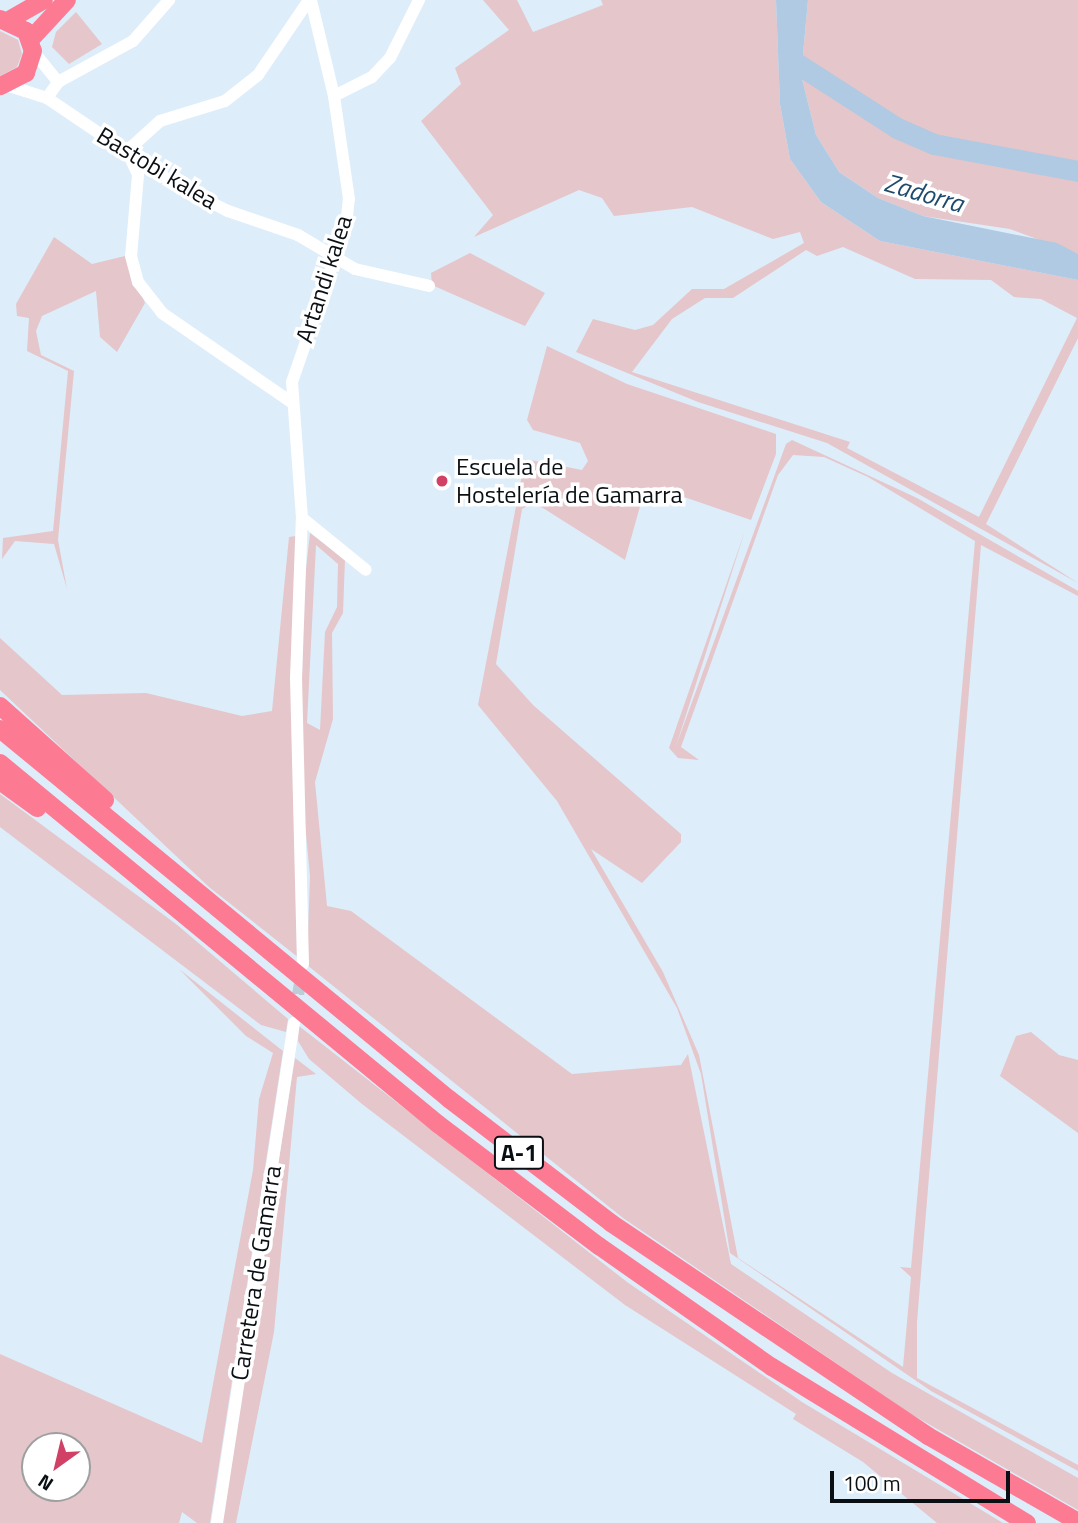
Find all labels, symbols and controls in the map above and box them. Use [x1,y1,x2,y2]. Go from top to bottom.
street label: Bastobi kalea [92,121,222,215]
water label: Zadorra [881,167,967,219]
street label: Artandi kalea [290,212,358,346]
place label: Escuela de Hostelería de Gamarra [456,453,683,509]
marker: Escuela de Hostelería de Gamarra [434,473,450,489]
road number: A-1 [493,1134,545,1172]
street label: Carretera de Gamarra [225,1163,287,1383]
north arrow [21,1432,91,1502]
scale bar [833,1456,1013,1500]
text: N [32,1467,59,1499]
text: 100 m [843,1467,900,1499]

